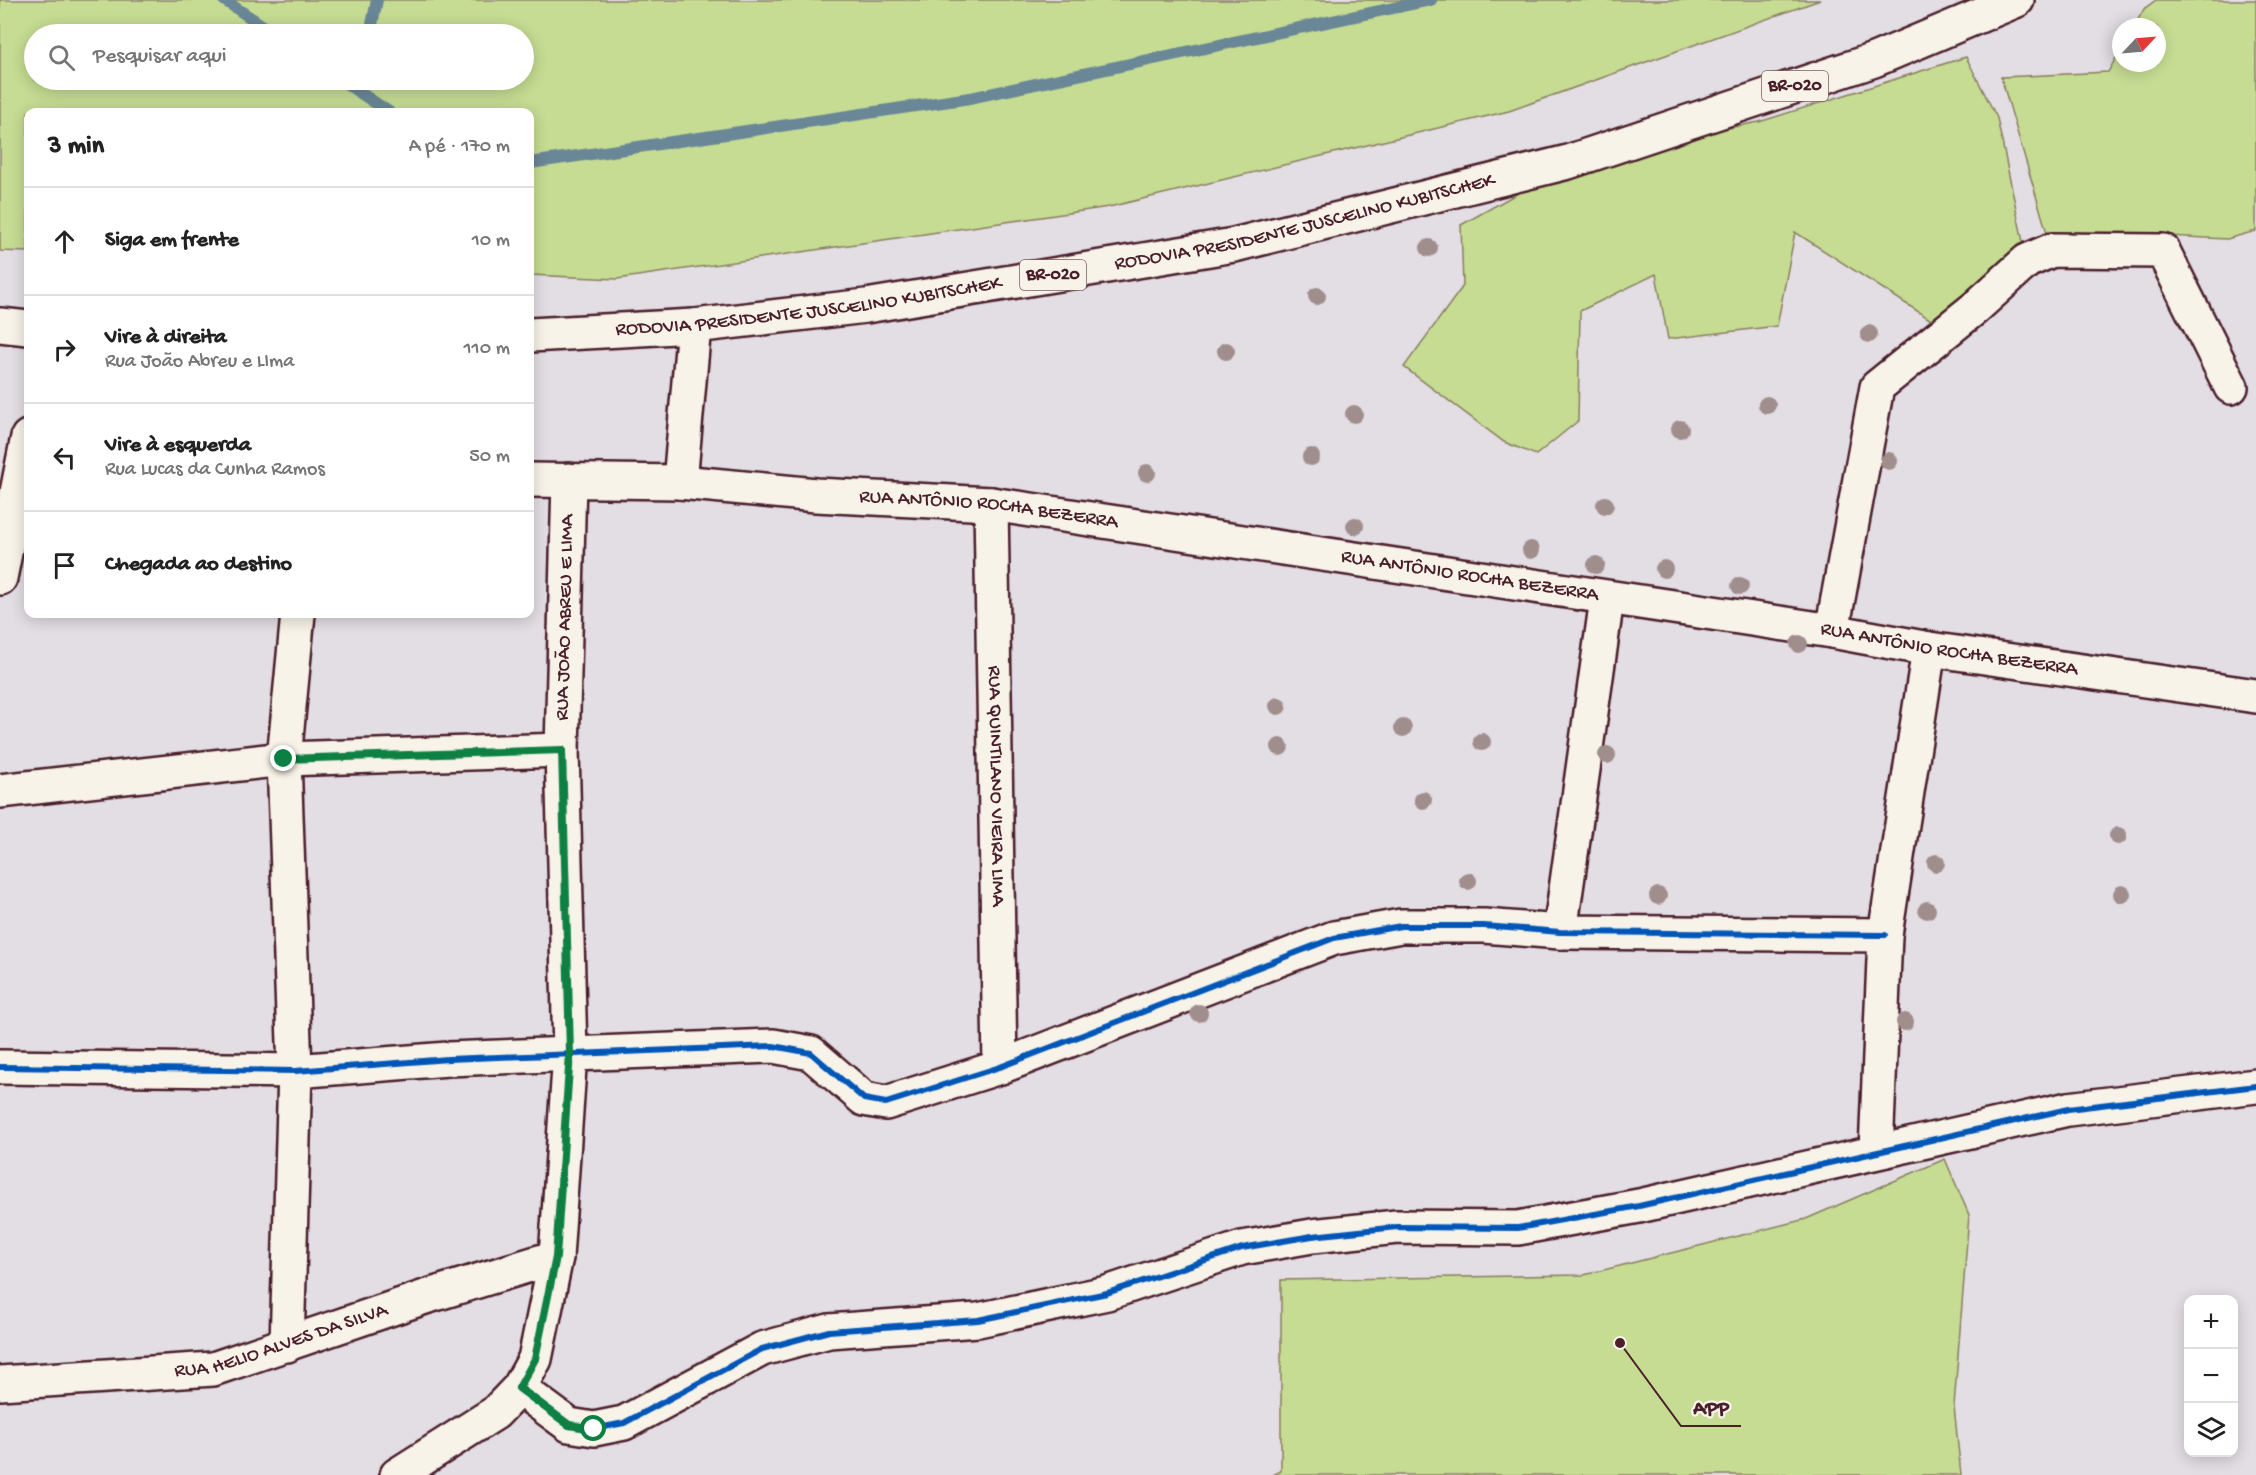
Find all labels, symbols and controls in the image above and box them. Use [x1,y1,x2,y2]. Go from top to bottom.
north arrow [2112,18,2166,72]
search box [24,24,534,90]
icon: search [45,41,78,74]
text: Pesquisar aqui [93,44,227,70]
road number: BR-020 [1762,71,1828,101]
text: 3 min [48,132,104,163]
text: A pé · 170 m [409,136,510,159]
street label: RODOVIA PRESIDENTE JUSCELINO KUBITSCHEK [1113,169,1499,276]
icon: ahead [48,225,81,258]
text: Siga em frente [105,228,239,254]
text: 10 m [472,230,510,253]
road number: BR-020 [1020,260,1086,290]
street label: RODOVIA PRESIDENTE JUSCELINO KUBITSCHEK [615,272,1005,342]
text: Vire à direita [105,325,227,351]
icon: right [48,333,81,366]
text: 110 m [464,338,510,361]
text: Rua João Abreu e LIma [105,351,294,374]
text: Vire à esquerda [105,433,251,459]
icon: left [48,441,81,474]
text: 50 m [469,446,510,469]
text: Rua Lucas da Cunha Ramos [105,459,325,482]
street label: RUA ANTÔNIO ROCHA BEZERRA [859,486,1121,535]
street label: RUA JOÃO ABREU E LIMA [551,513,580,721]
street label: RUA ANTÔNIO ROCHA BEZERRA [1339,546,1601,607]
icon: arrive [48,549,81,582]
text: Chegada ao destino [105,552,292,578]
street label: RUA ANTÔNIO ROCHA BEZERRA [1819,618,2080,682]
street label: RUA QUINTILANO VIEIRA LIMA [982,665,1009,908]
route end [270,745,296,771]
map controls [2184,1295,2238,1457]
button: + [2184,1295,2238,1349]
street label: RUA HELIO ALVES DA SILVA [174,1299,392,1383]
button: − [2184,1349,2238,1403]
callout: APP [1681,1387,1741,1426]
text: APP [1692,1398,1730,1423]
button: layers [2184,1403,2238,1457]
route start [580,1415,606,1441]

